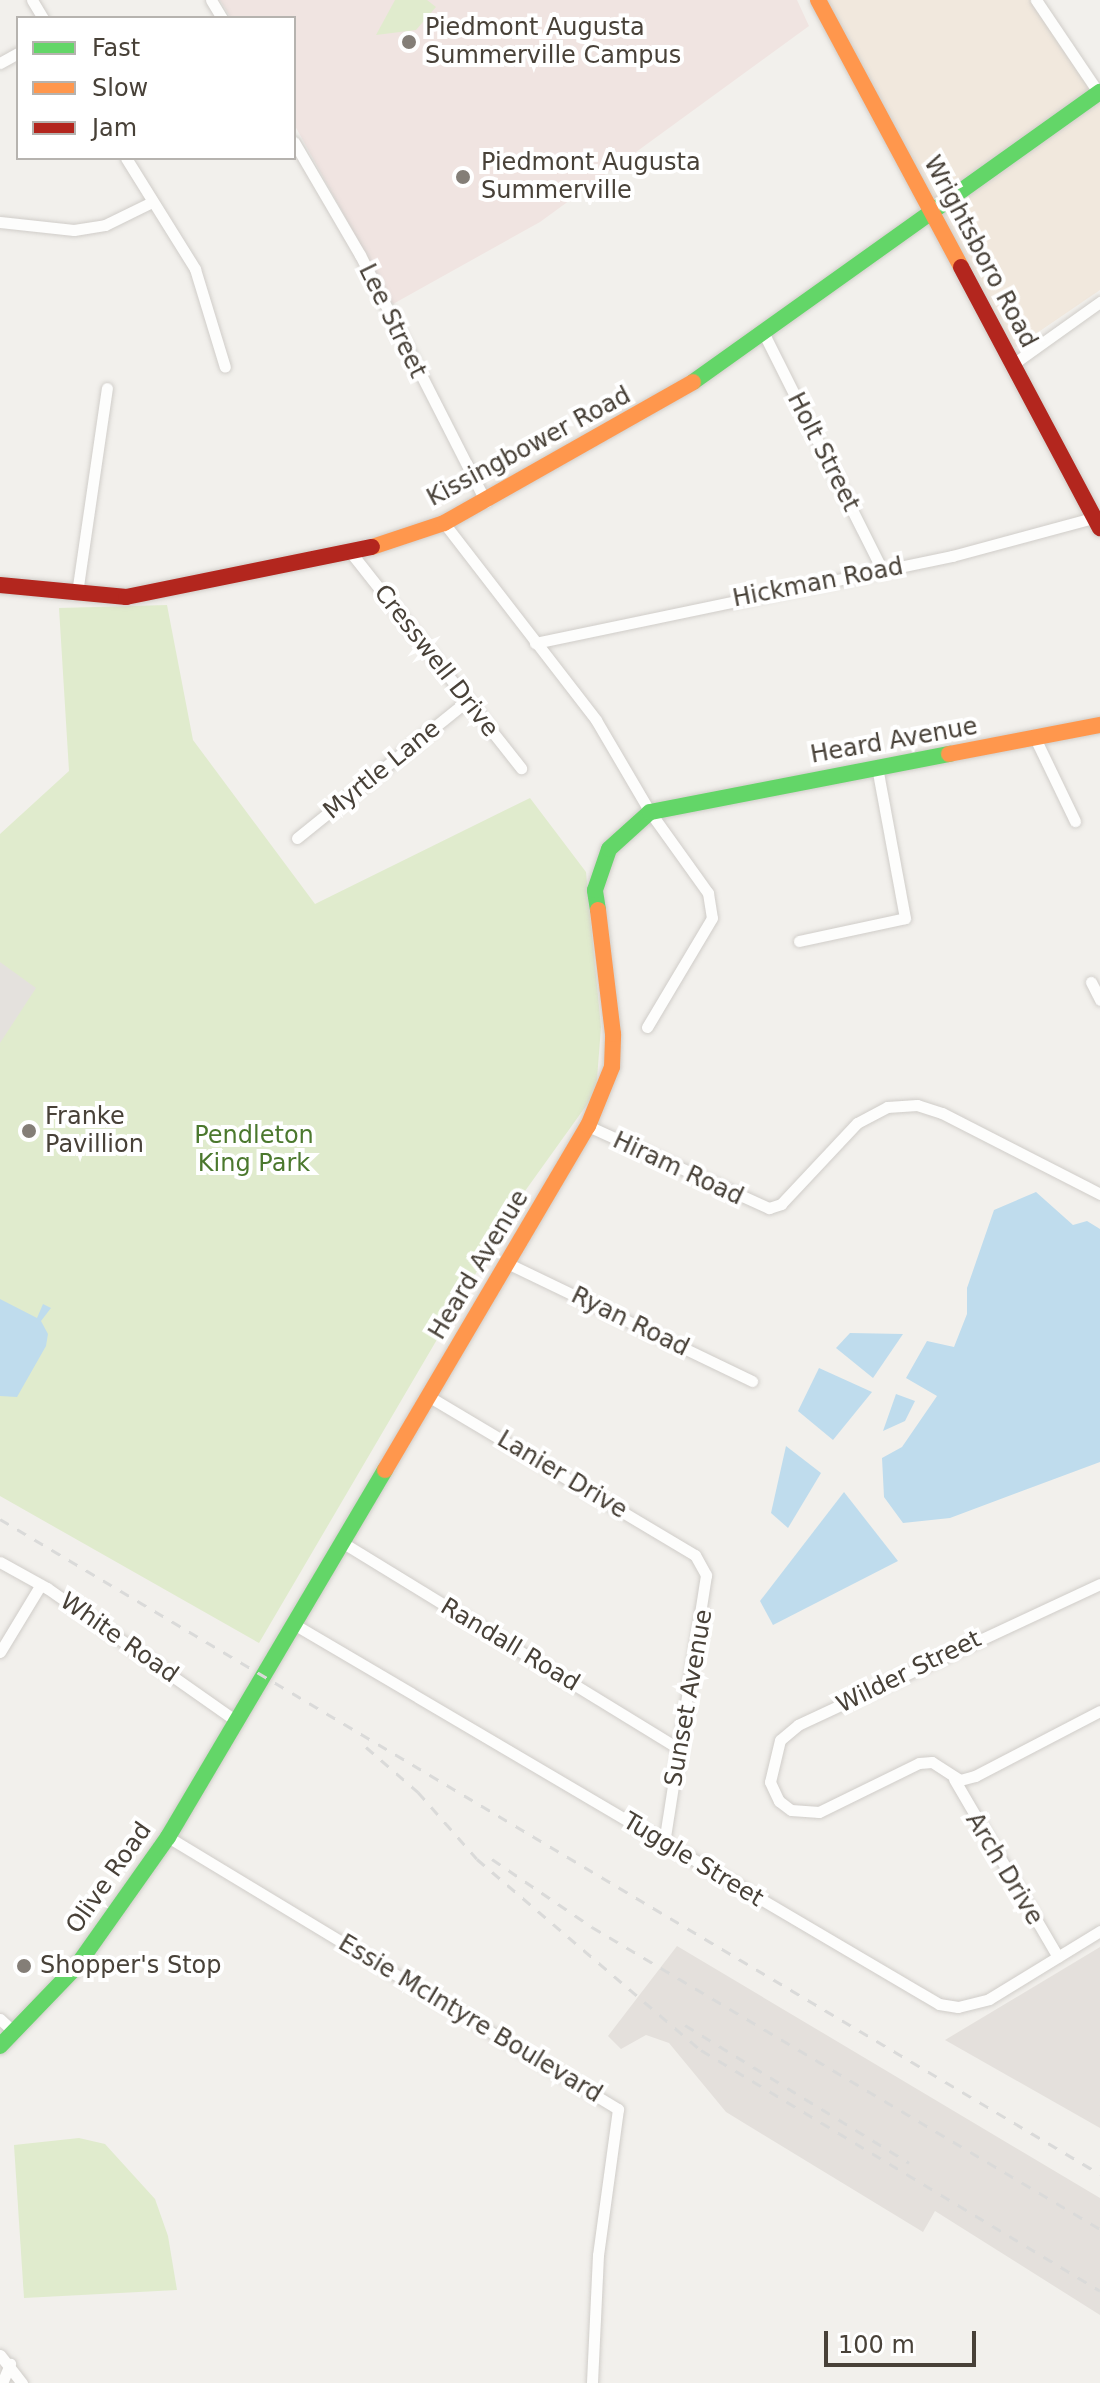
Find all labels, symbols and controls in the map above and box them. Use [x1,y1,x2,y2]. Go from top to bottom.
place label: Piedmont Augusta Summerville Campus [425,14,681,70]
legend [16,16,296,160]
marker: Piedmont Augusta Summerville Campus [400,33,418,51]
text: Fast [92,34,140,62]
text: Slow [92,74,148,102]
text: Jam [92,114,137,142]
place label: Piedmont Augusta Summerville [481,149,701,205]
street label: Wrightsboro Road [917,151,1043,353]
marker: Piedmont Augusta Summerville [452,166,474,188]
street label: Lee Street [352,259,432,383]
street label: Kissingbower Road [422,381,636,513]
street label: Holt Street [781,388,865,516]
street label: Hickman Road [730,552,906,614]
street label: Cresswell Drive [368,579,504,743]
street label: Heard Avenue [808,712,980,770]
street label: Myrtle Lane [318,714,446,826]
place label: Franke Pavillion [45,1103,144,1159]
marker: Franke Pavillion [20,1122,38,1140]
park label: Pendleton King Park [194,1122,314,1178]
street label: Hiram Road [608,1126,748,1212]
street label: Heard Avenue [423,1185,535,1345]
street label: Ryan Road [566,1281,694,1363]
street label: Lanier Drive [492,1425,632,1525]
street label: White Road [54,1587,184,1689]
street label: Randall Road [435,1592,585,1698]
street label: Sunset Avenue [659,1607,719,1789]
street label: Wilder Street [832,1625,986,1719]
street label: Tuggle Street [618,1807,768,1913]
street label: Arch Drive [959,1808,1049,1930]
street label: Olive Road [60,1817,158,1939]
street label: Essie McIntyre Boulevard [333,1929,607,2109]
place label: Shopper's Stop [40,1952,222,1980]
marker: Shopper's Stop [15,1957,33,1975]
scale bar [828,2315,980,2365]
text: 100 m [838,2331,915,2359]

